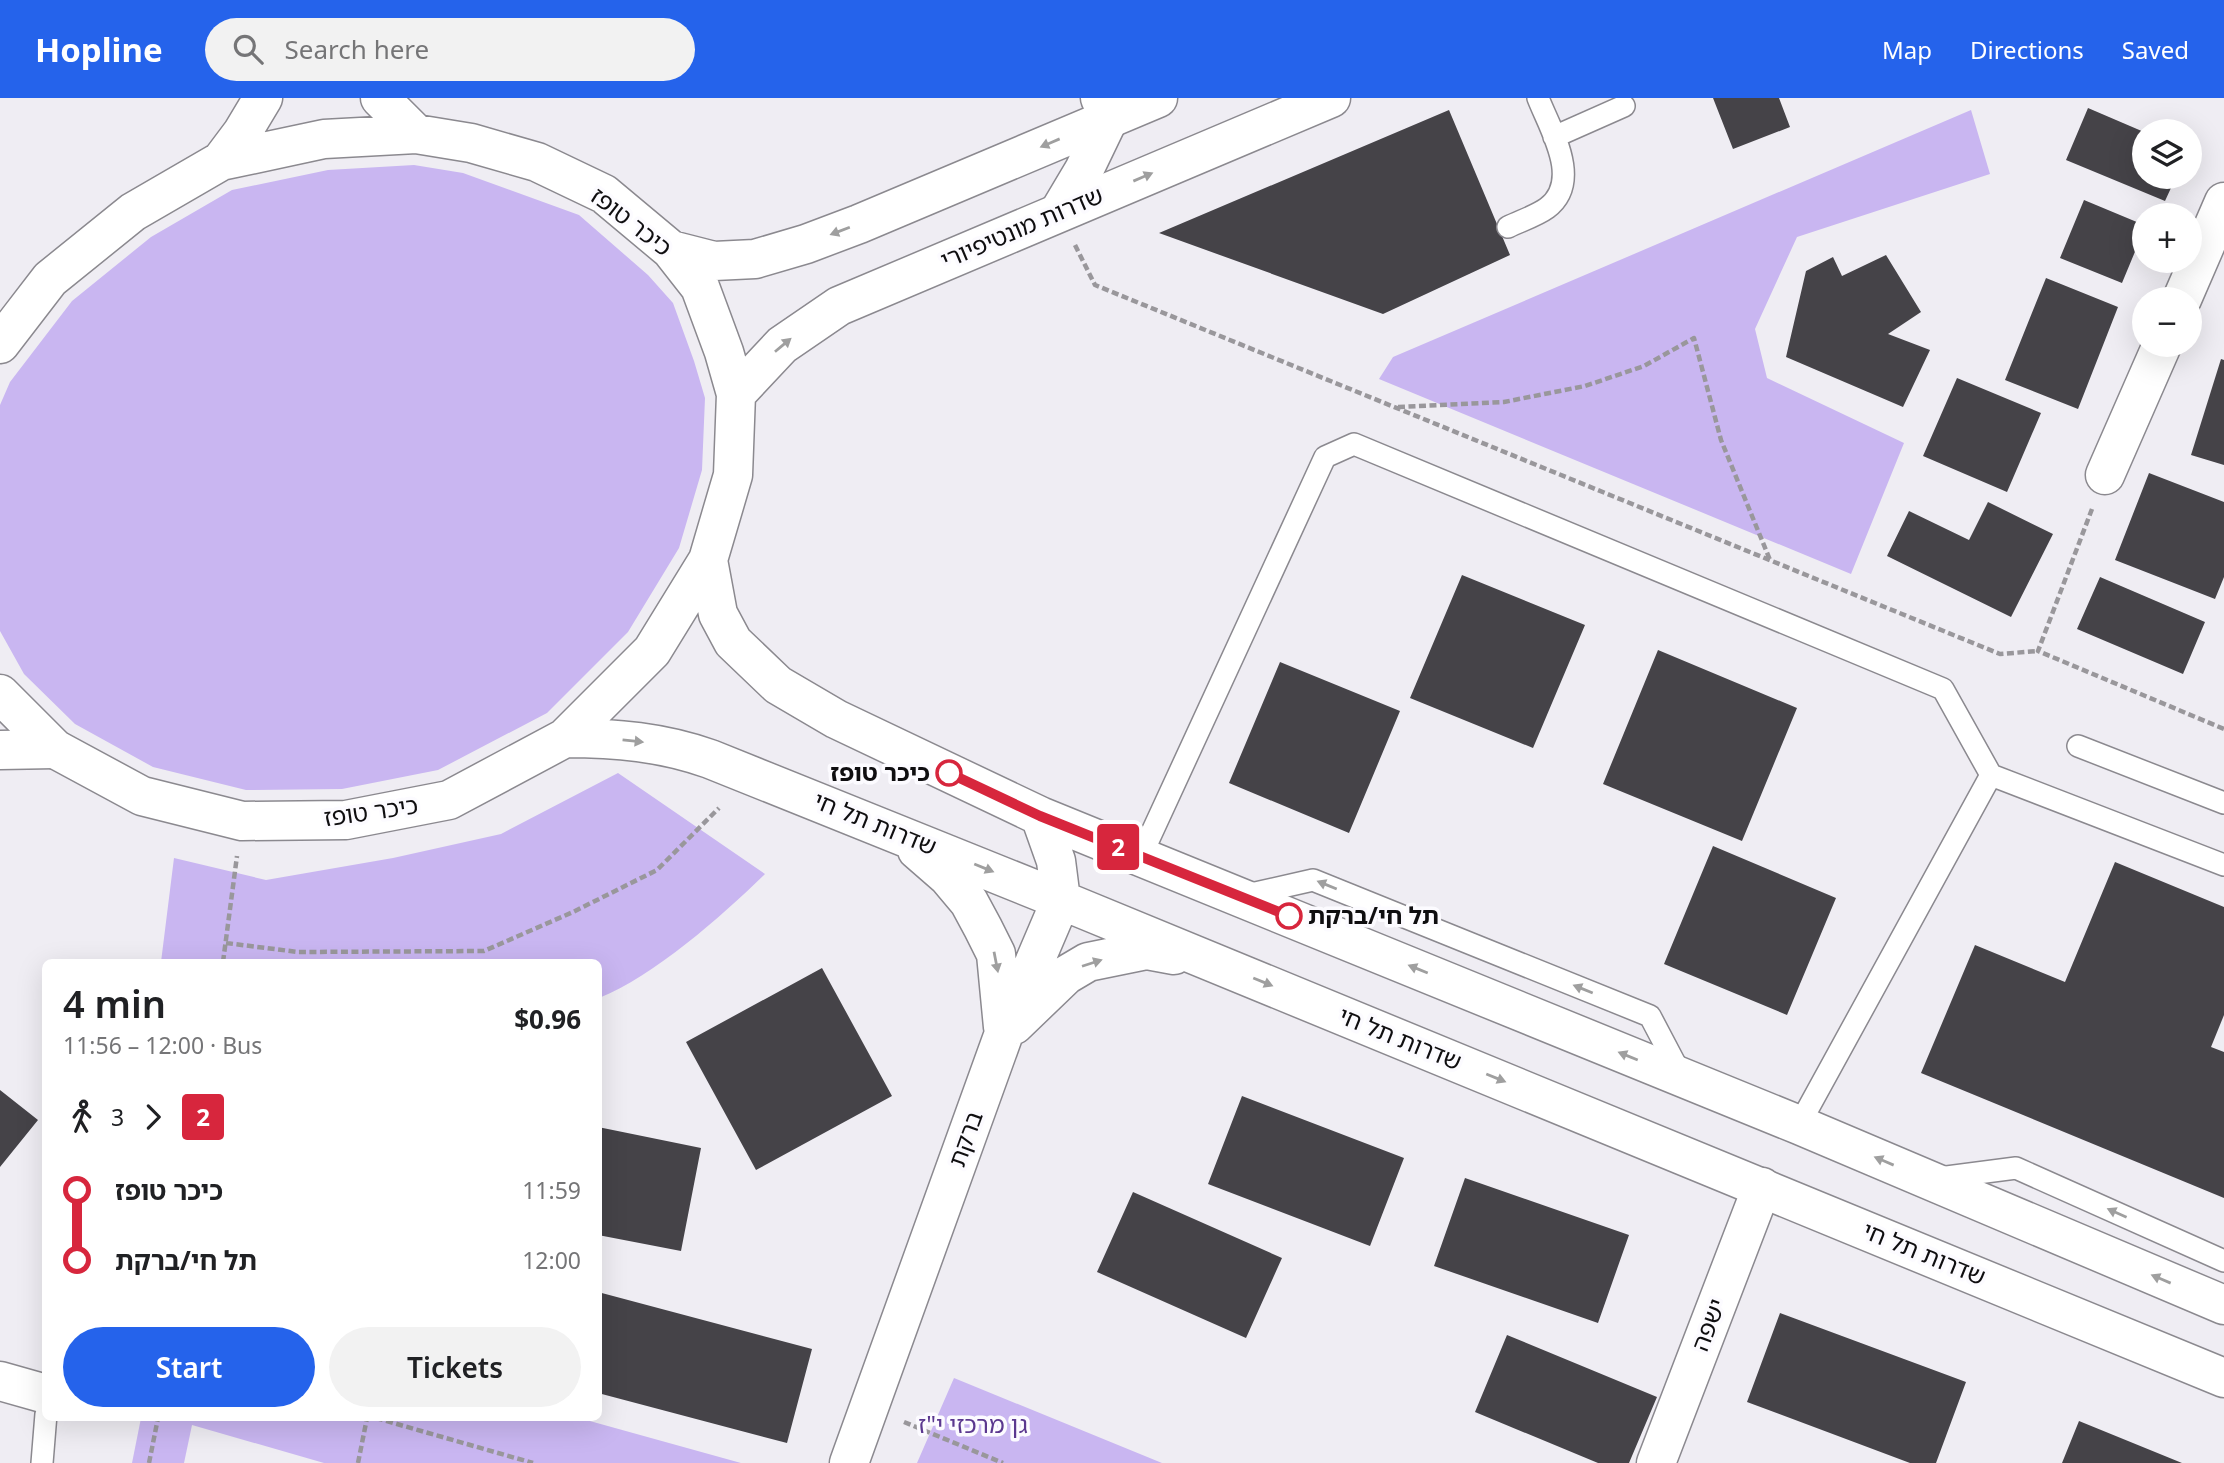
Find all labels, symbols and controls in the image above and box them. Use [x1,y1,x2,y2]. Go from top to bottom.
search box [205,18,695,81]
text: Hopline [35,27,163,72]
icon: search [229,30,267,68]
text: Search here [285,31,429,67]
text: Map [1882,33,1932,66]
text: Directions [1970,33,2084,66]
text: Saved [2122,33,2189,66]
map controls [2132,119,2202,357]
button: layers [2132,119,2202,189]
one-way arrow [1039,138,1060,149]
one-way arrow [1133,171,1154,182]
street label: שדרות מונטיפיורי [935,177,1108,276]
street label: כיכר טופז [584,179,679,263]
button: + [2132,203,2202,273]
one-way arrow [829,226,850,237]
button: − [2132,287,2202,357]
one-way arrow [774,338,792,353]
one-way arrow [622,735,644,746]
place label: כיכר טופז [830,755,930,788]
marker: כיכר טופז [936,760,962,786]
street label: שדרות תל חי [809,783,942,862]
street label: כיכר טופז [322,788,420,833]
line badge: 2 [1095,824,1141,870]
text: 2 [1111,830,1125,863]
one-way arrow [974,863,995,874]
one-way arrow [1316,879,1337,890]
place label: תל חי/ברקת [1308,898,1439,931]
marker: תל חי/ברקת [1276,903,1302,929]
one-way arrow [991,951,1002,973]
one-way arrow [1082,957,1103,967]
one-way arrow [1407,964,1428,975]
text: 4 min [63,977,166,1029]
one-way arrow [1253,977,1274,988]
one-way arrow [1572,983,1593,994]
street label: שדרות תל חי [1334,998,1467,1077]
text: $0.96 [514,1001,581,1037]
text: 11:56 – 12:00 · Bus [63,1029,262,1061]
one-way arrow [1618,1050,1639,1061]
one-way arrow [1486,1072,1506,1084]
icon: walk [63,1098,101,1136]
icon: forward [134,1098,172,1136]
text: 2 [196,1100,210,1133]
text: 3 [111,1101,124,1133]
street label: ברקת [939,1106,990,1171]
one-way arrow [1873,1156,1894,1167]
text: כיכר טופז [115,1172,223,1208]
text: 11:59 [522,1174,581,1206]
one-way arrow [2107,1207,2127,1219]
street label: שדרות תל חי [1858,1213,1991,1292]
text: תל חי/ברקת [115,1242,257,1278]
text: 12:00 [522,1244,581,1276]
one-way arrow [2150,1273,2171,1284]
street label: ישפה [1683,1293,1733,1356]
button: Start [63,1327,315,1407]
button: Tickets [329,1327,581,1407]
park label: גן מרכזי י"ז [918,1407,1028,1440]

